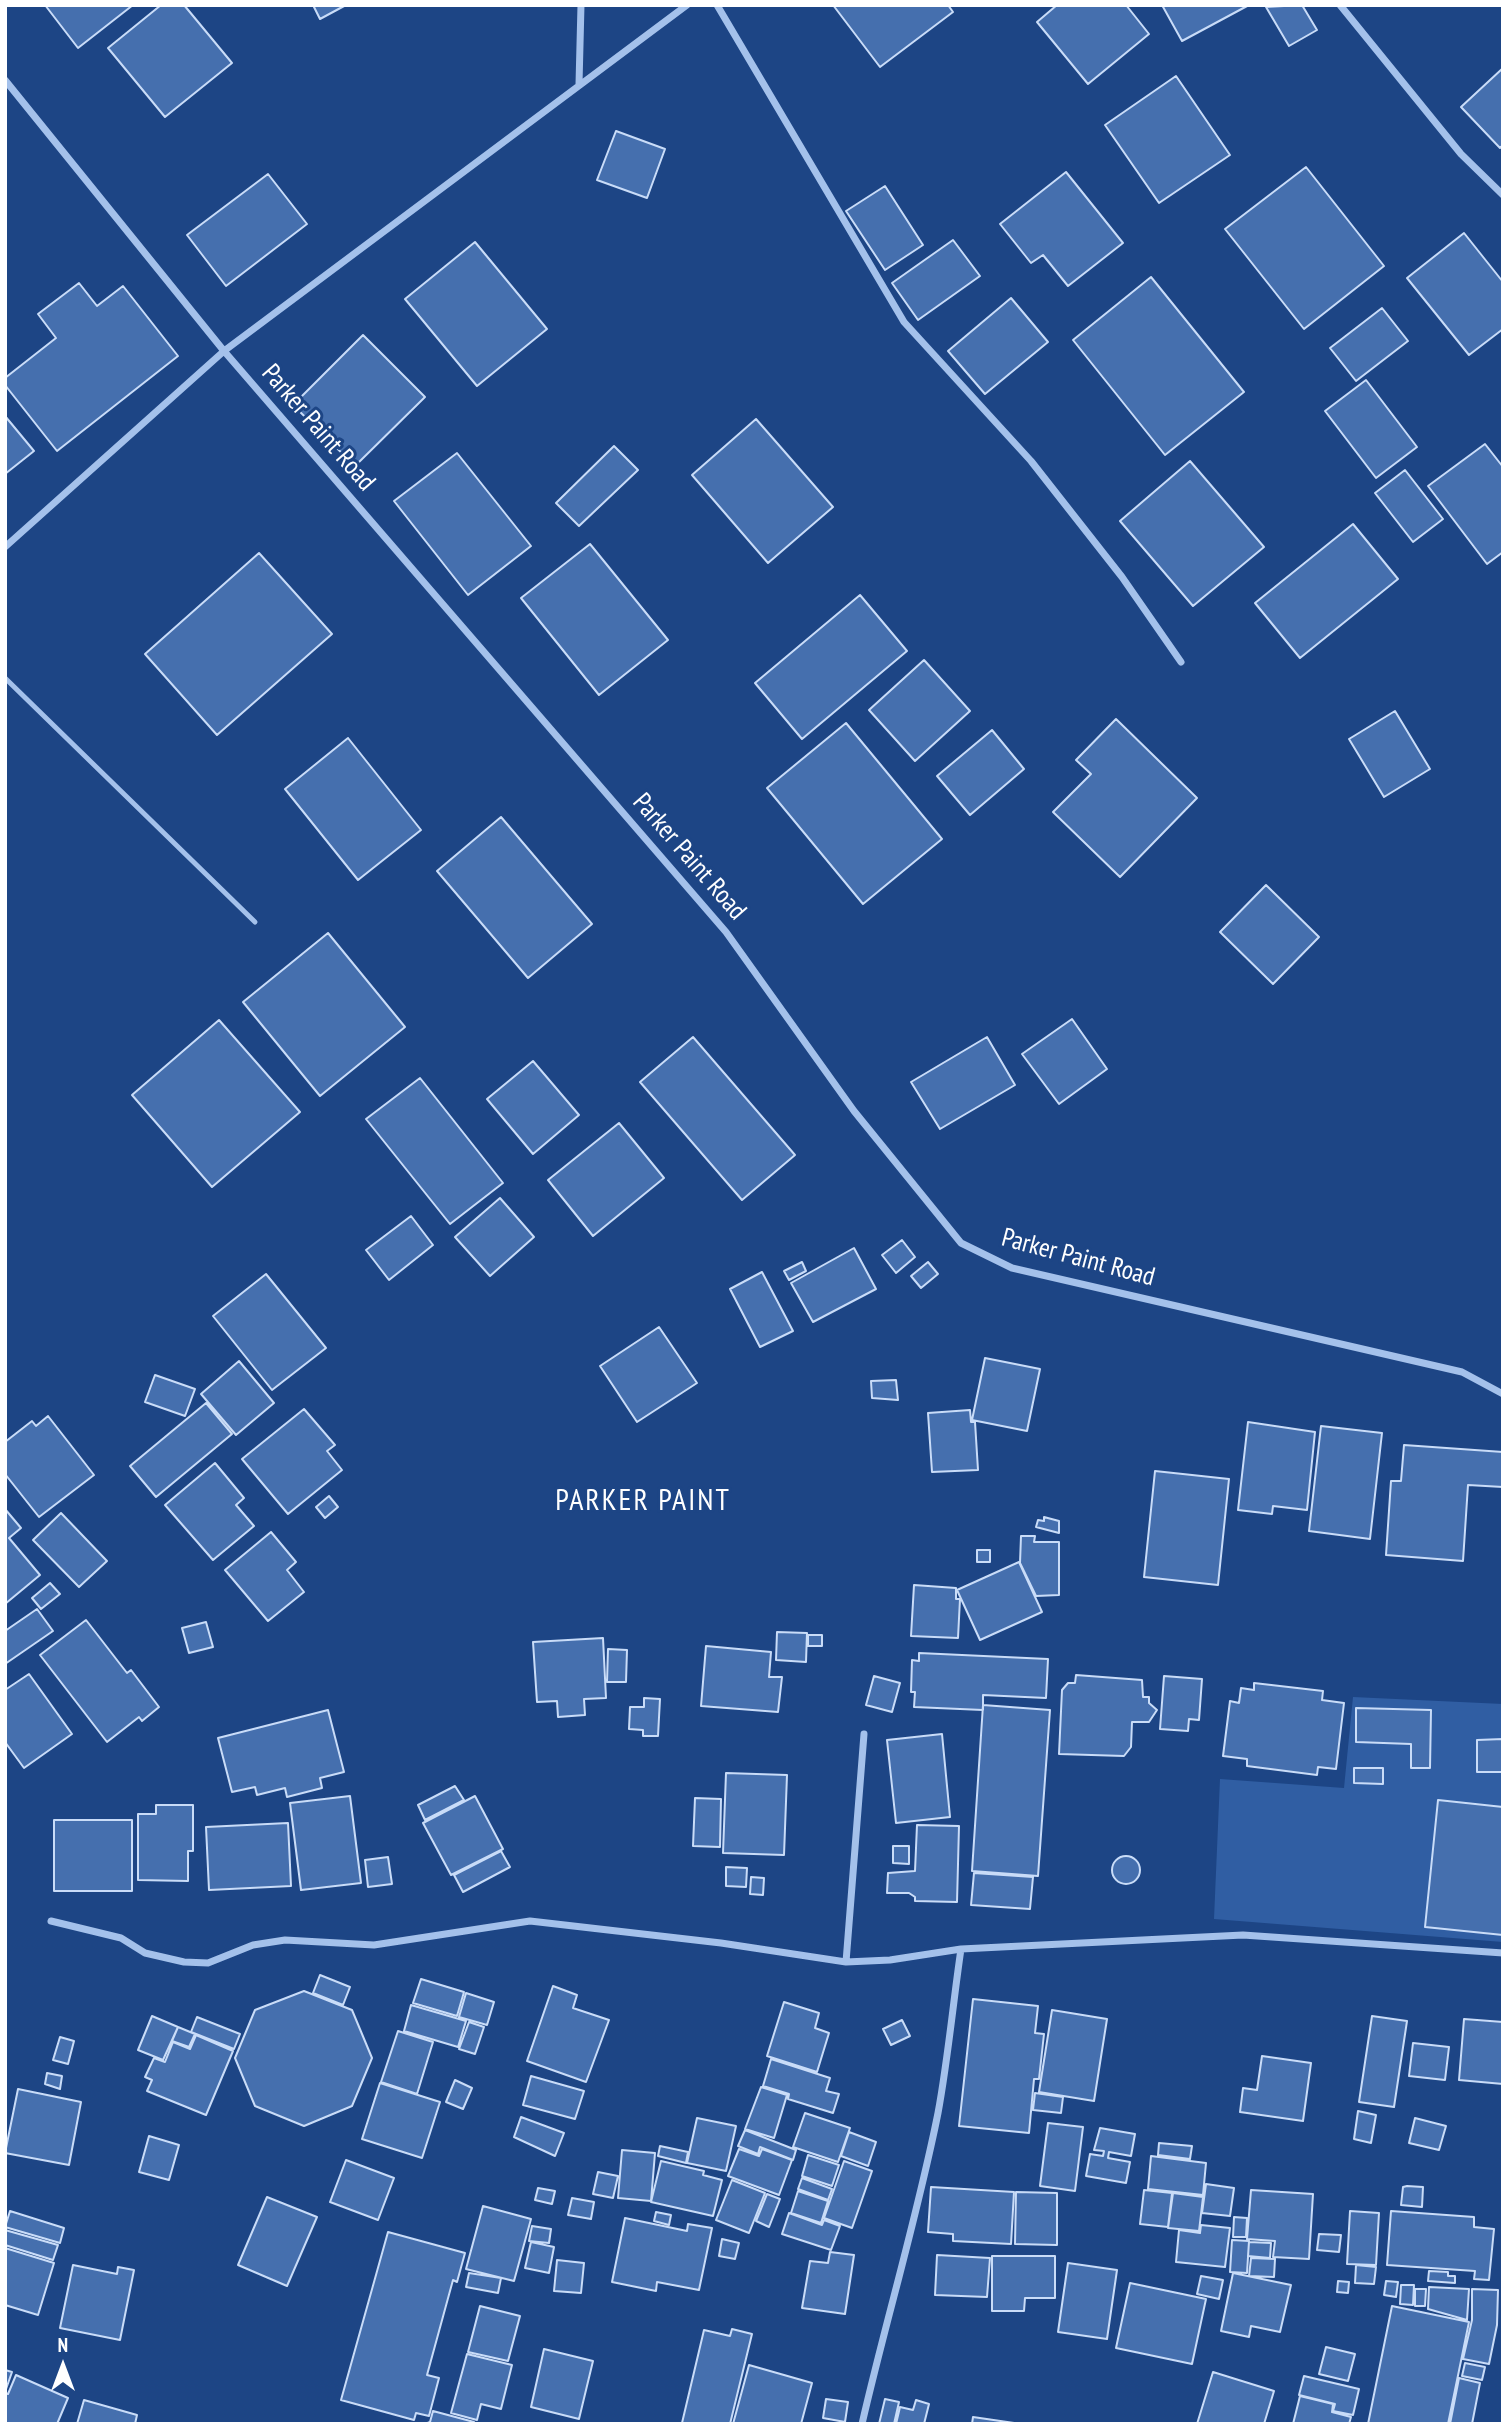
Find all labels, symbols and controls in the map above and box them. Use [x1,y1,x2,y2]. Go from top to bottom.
street label: Parker Paint Road [255,358,381,498]
street label: Parker Paint Road [626,787,752,927]
street label: Parker Paint Road [998,1223,1158,1293]
district label: PARKER PAINT [557,1483,729,1519]
north arrow [28,2331,98,2401]
text: N [58,2333,68,2357]

